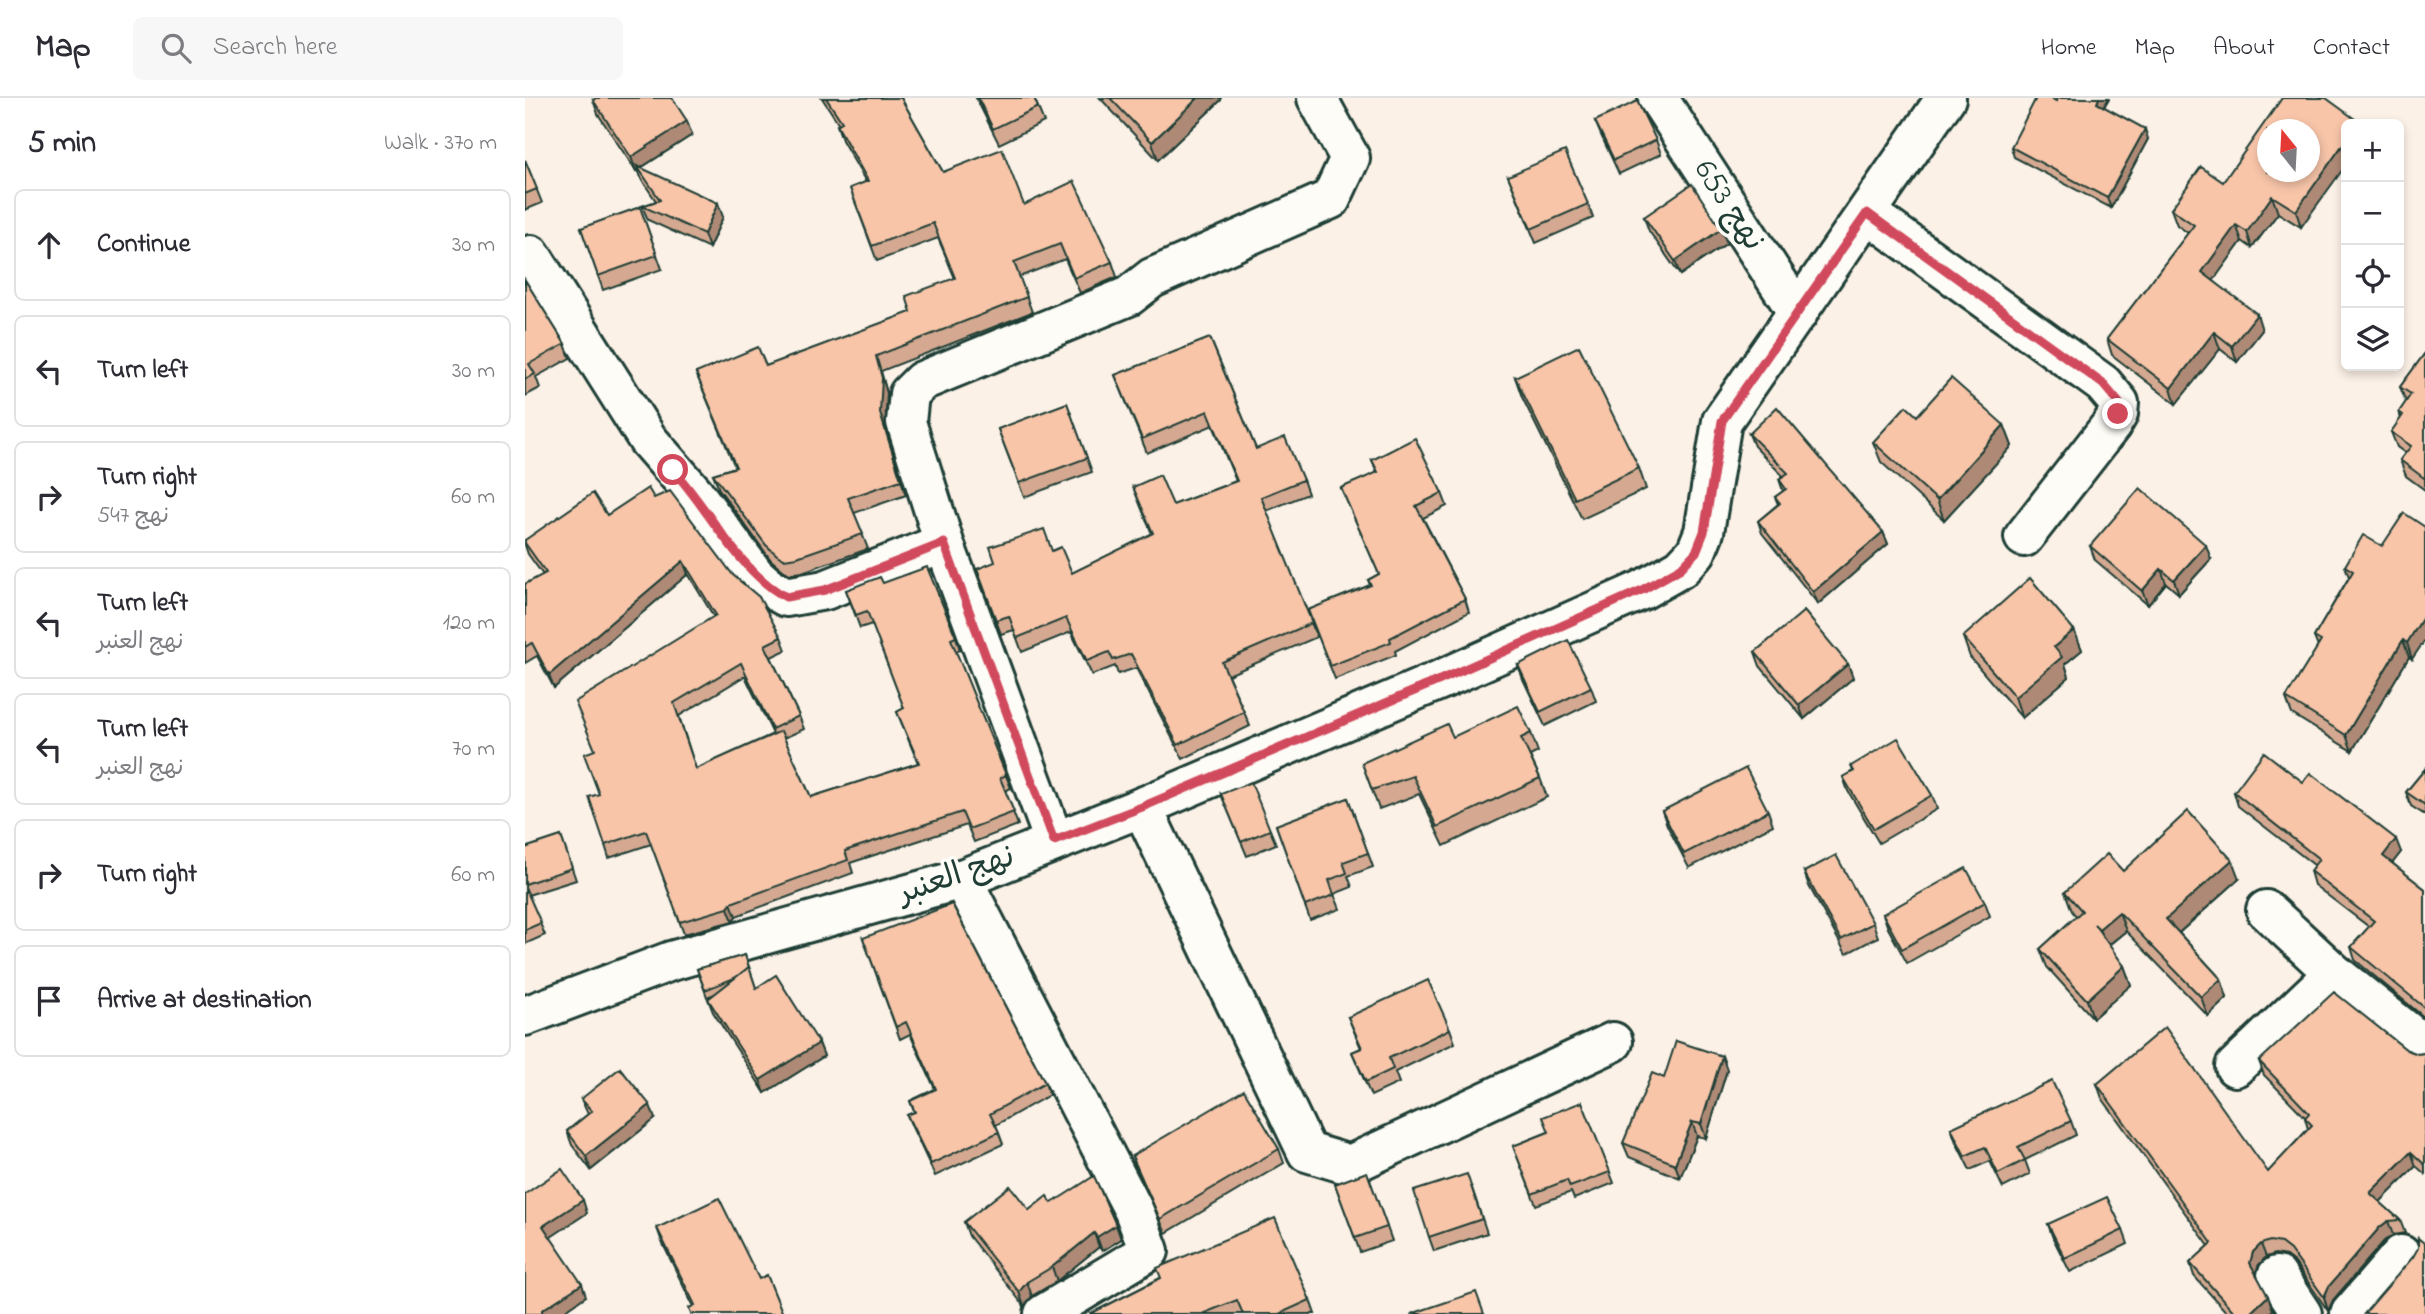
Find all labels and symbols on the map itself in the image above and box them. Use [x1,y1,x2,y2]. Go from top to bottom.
north arrow [2257,119,2320,182]
street label: نهج 653 [1681,151,1775,261]
route end [2102,398,2133,429]
route start [657,454,688,485]
street label: نهج العنبر [890,834,1022,919]

